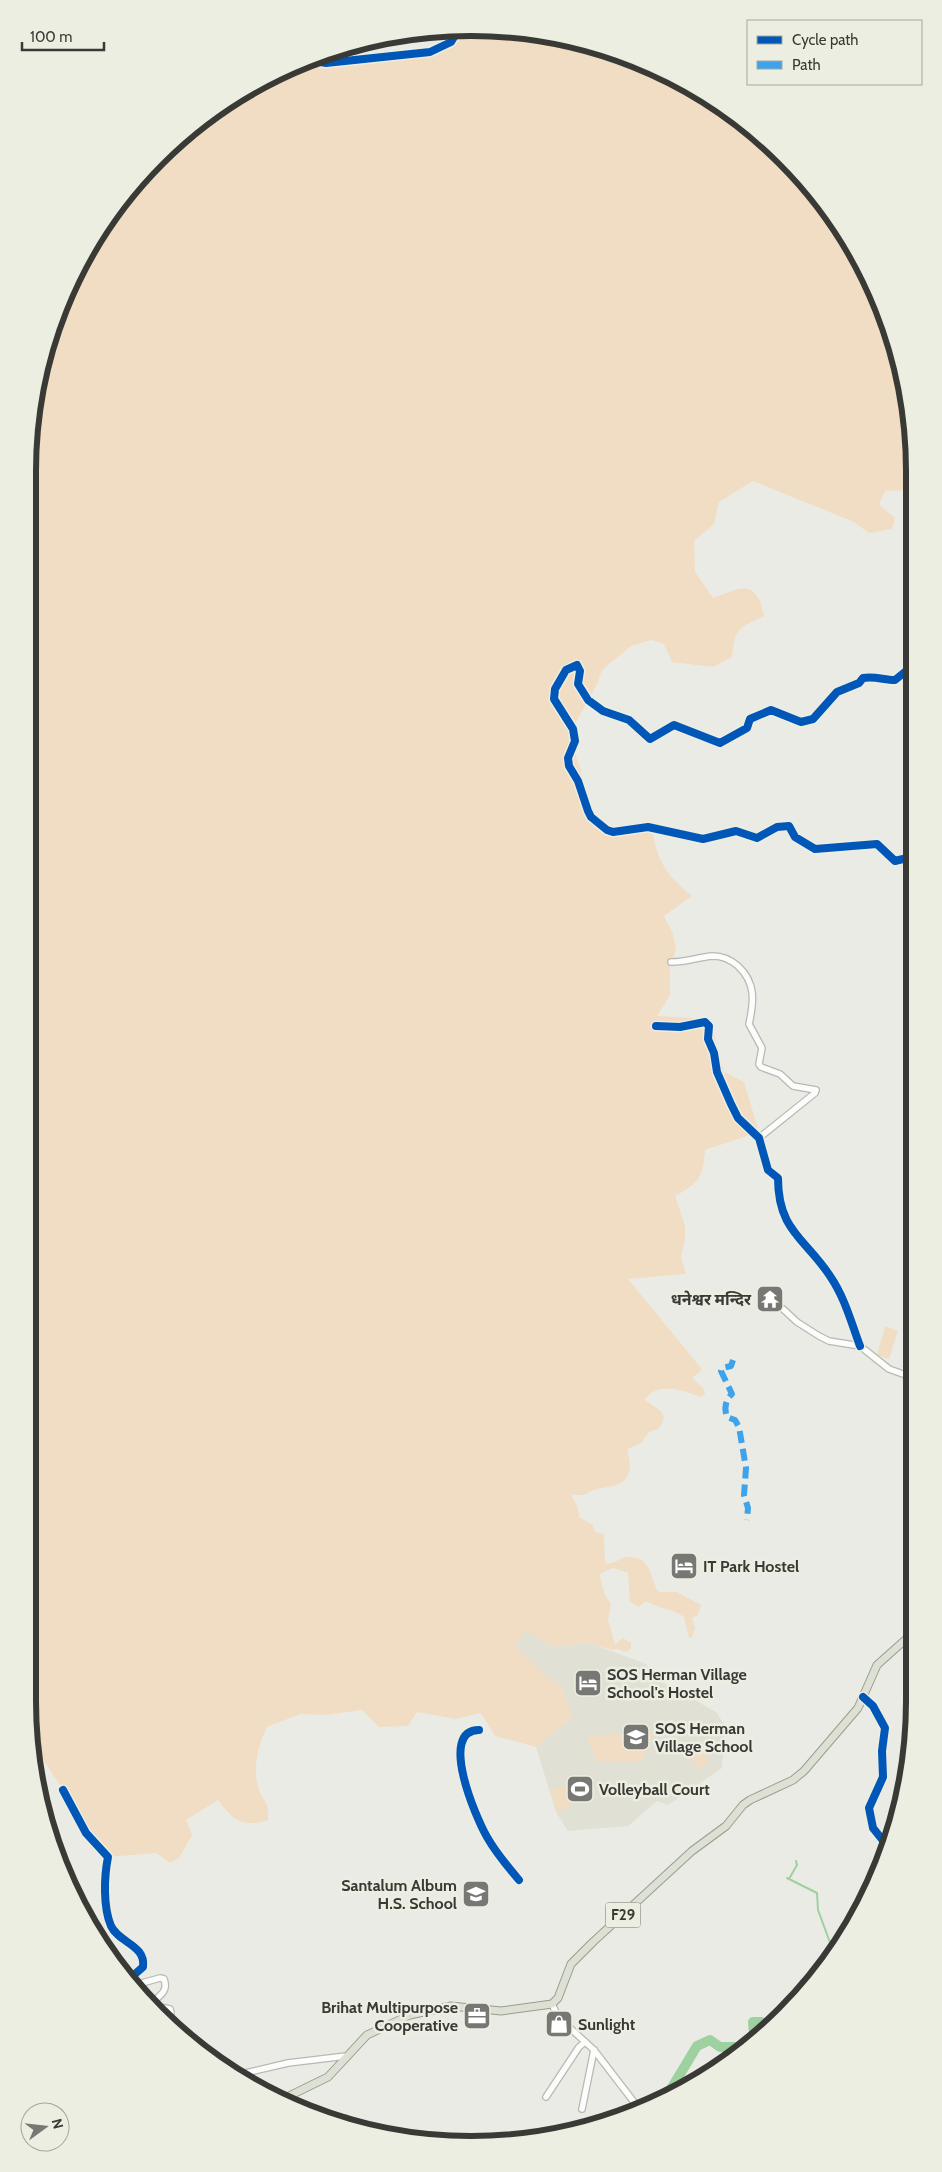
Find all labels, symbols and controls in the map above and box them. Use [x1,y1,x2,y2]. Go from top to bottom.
scale bar [22,20,105,52]
legend [747,20,922,85]
text: 100 m [30,28,72,46]
text: Cycle path [792,31,858,49]
text: Path [792,56,821,74]
temple icon: धनेश्वर मन्दिर [755,1284,785,1314]
place label: धनेश्वर मन्दिर [671,1290,752,1309]
hotel icon: IT Park Hostel [669,1551,699,1581]
place label: IT Park Hostel [703,1557,799,1576]
place label: SOS Herman Village School's Hostel [607,1665,747,1702]
hotel icon: SOS Herman Village School's Hostel [573,1668,603,1698]
place label: SOS Herman Village School [655,1719,753,1756]
school or university icon: SOS Herman Village School [621,1722,651,1752]
sports icon: Volleyball Court [565,1774,595,1804]
place label: Volleyball Court [599,1780,710,1799]
place label: Santalum Album H.S. School [341,1876,457,1913]
school or university icon: Santalum Album H.S. School [461,1879,491,1909]
road number: F29 [606,1902,640,1928]
place label: Brihat Multipurpose Cooperative [321,1998,458,2035]
office icon: Brihat Multipurpose Cooperative [462,2001,492,2031]
shop icon: Sunlight [544,2009,574,2039]
place label: Sunlight [578,2015,636,2034]
north arrow [20,2102,70,2152]
text: N [48,2117,68,2131]

